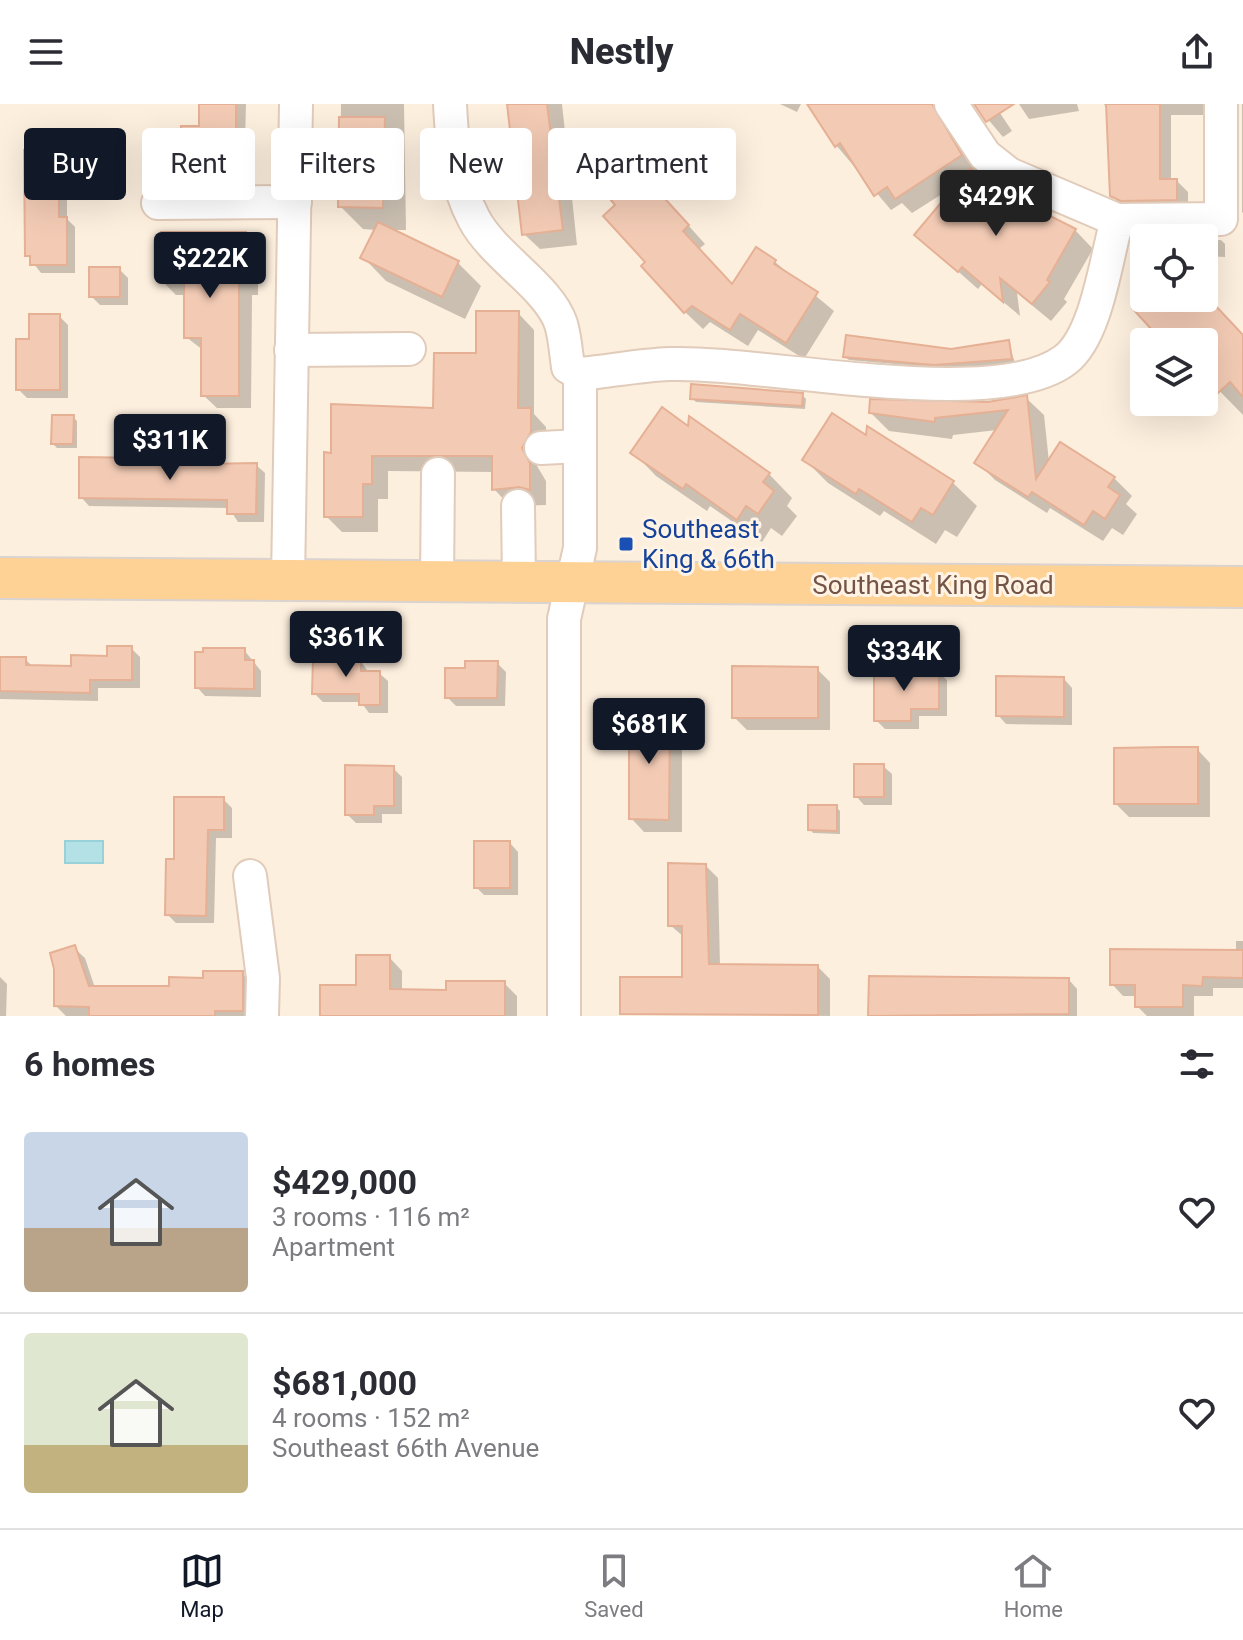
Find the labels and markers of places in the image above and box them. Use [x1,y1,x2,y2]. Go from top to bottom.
pin: $429K [940,170,1052,238]
pin: $222K [154,232,266,300]
pin: $311K [114,414,226,482]
place label: Southeast King & 66th [642,514,775,574]
marker: Southeast King & 66th [617,535,635,553]
pin: $361K [290,611,402,679]
pin: $334K [848,625,960,693]
pin: $681K [593,698,705,766]

